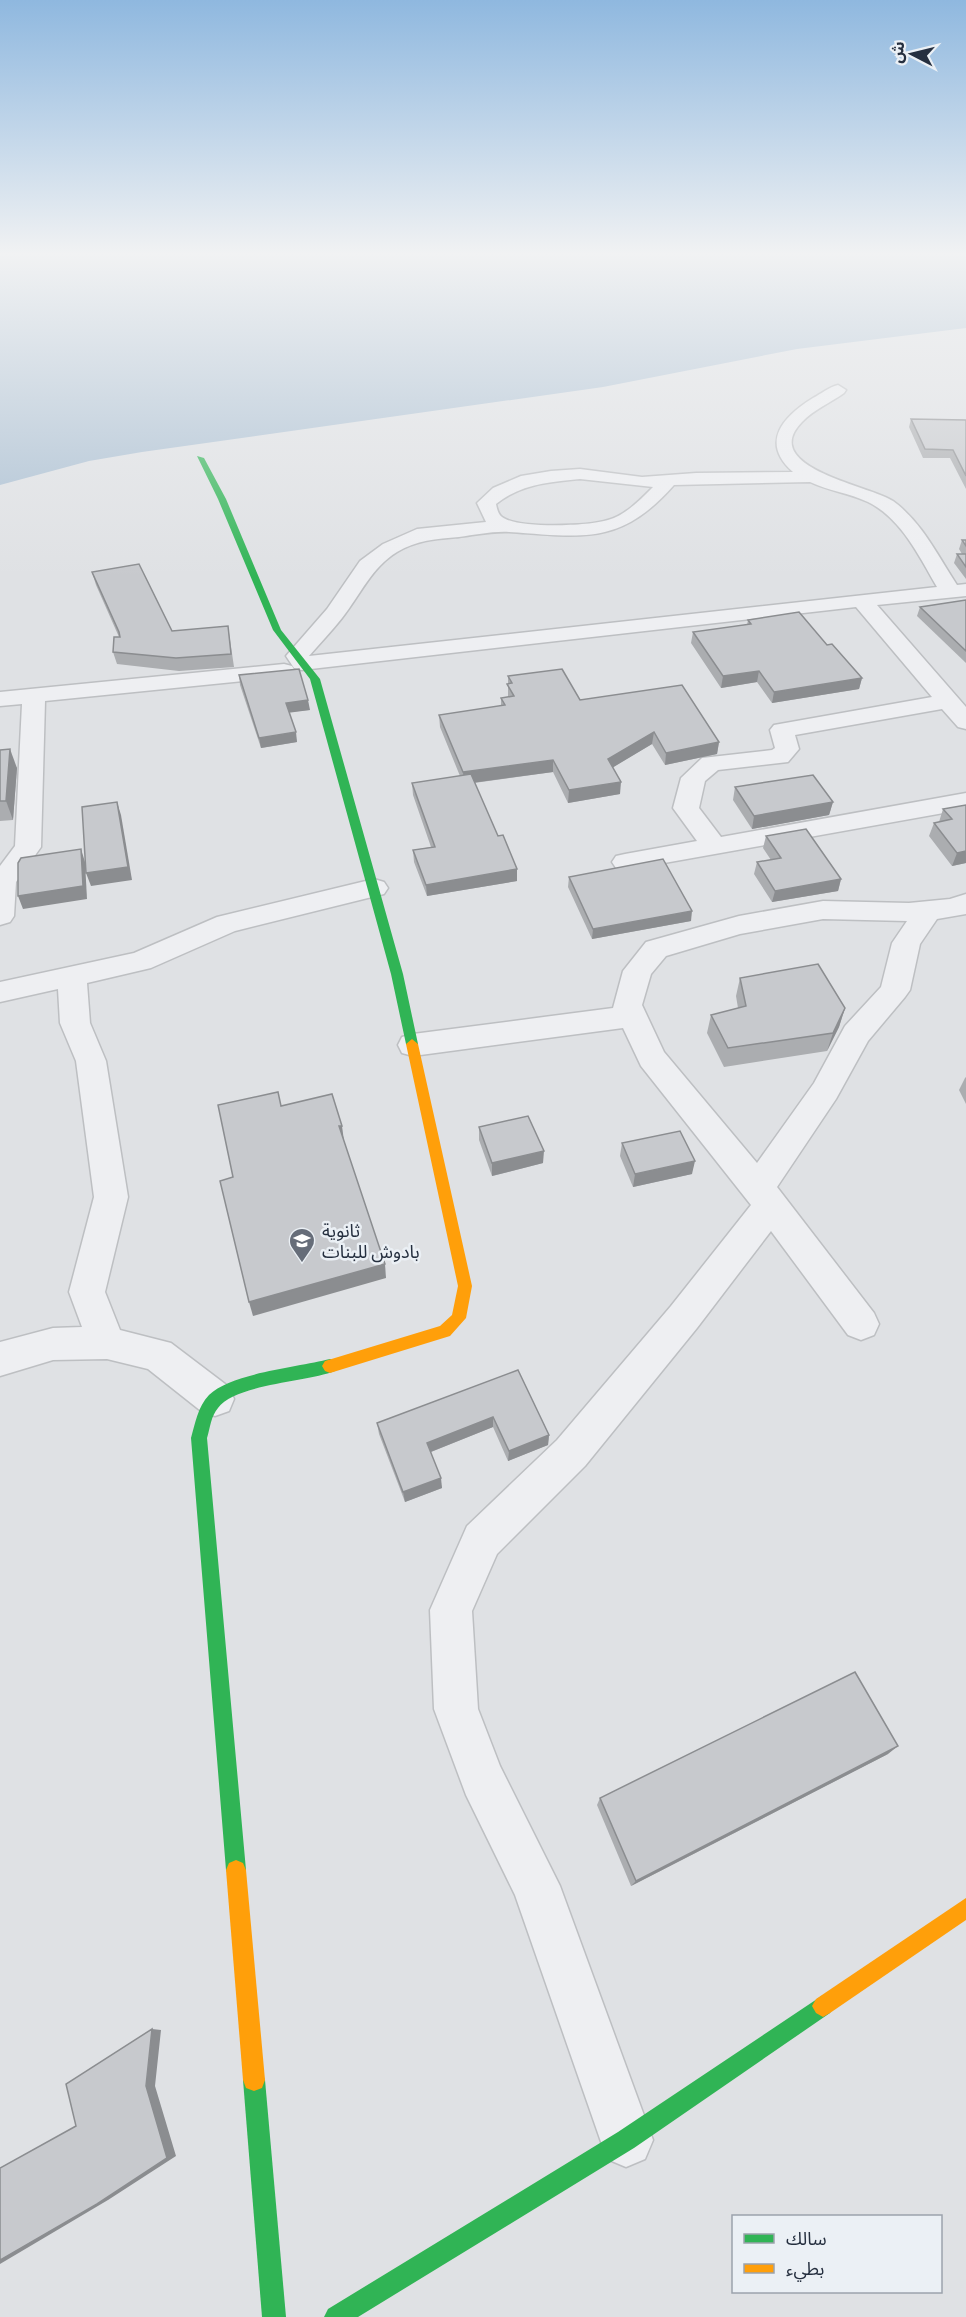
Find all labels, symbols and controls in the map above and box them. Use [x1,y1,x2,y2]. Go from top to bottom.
north arrow [882,24,942,84]
text: ش [886,40,910,65]
place label: ثانوية بادوش للبنات [322,1219,420,1265]
school or university icon: ثانوية بادوش للبنات [287,1226,317,1264]
legend [732,2215,942,2293]
text: سالك [786,2227,827,2252]
text: بطيء [786,2257,824,2282]

